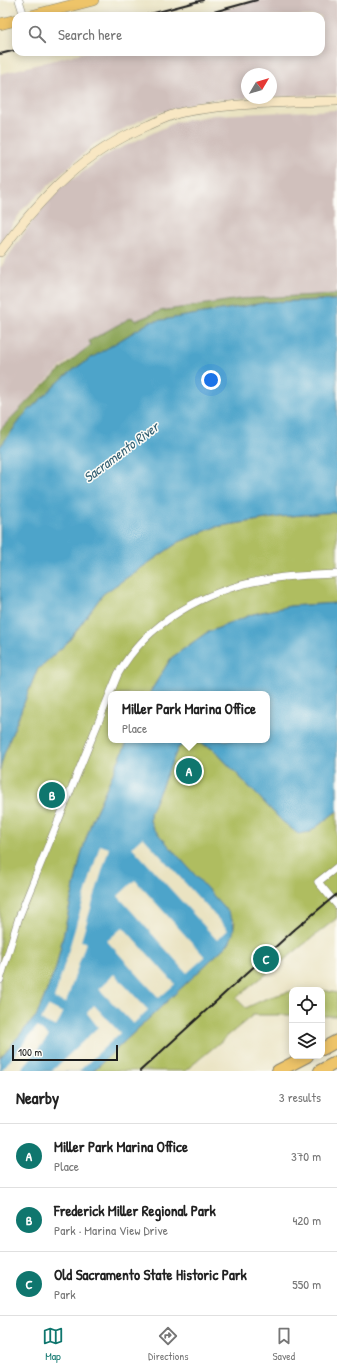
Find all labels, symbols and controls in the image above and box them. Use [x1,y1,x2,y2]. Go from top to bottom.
search box [12,12,325,56]
icon: search [26,23,48,45]
text: Search here [58,24,122,45]
north arrow [241,68,277,104]
your location [201,370,221,390]
water label: Sacramento River [79,416,163,486]
popup [108,691,270,743]
text: Miller Park Marina Office [122,698,256,719]
text: Place [122,719,147,737]
pin: A [176,756,202,786]
pin: B [39,780,65,810]
pin: C [253,944,279,974]
map controls [289,987,325,1059]
button: locate [289,987,325,1023]
button: layers [289,1023,325,1059]
scale bar [12,1043,118,1062]
text: 100 m [18,1045,42,1059]
text: Nearby [16,1086,59,1109]
text: 3 results [279,1088,321,1106]
text: Miller Park Marina Office [54,1136,188,1157]
text: A [26,1147,32,1165]
text: 370 m [291,1147,321,1165]
text: Place [54,1157,79,1175]
text: Frederick Miller Regional Park [54,1200,216,1221]
text: B [26,1211,32,1229]
text: 420 m [292,1211,321,1229]
text: Park · Marina View Drive [54,1221,168,1239]
text: Old Sacramento State Historic Park [54,1264,247,1285]
text: C [25,1275,33,1293]
text: 550 m [292,1275,321,1293]
text: Park [54,1285,76,1303]
tab: Map [42,1325,64,1363]
tab: Directions [148,1325,189,1363]
tab: Saved [273,1325,295,1363]

